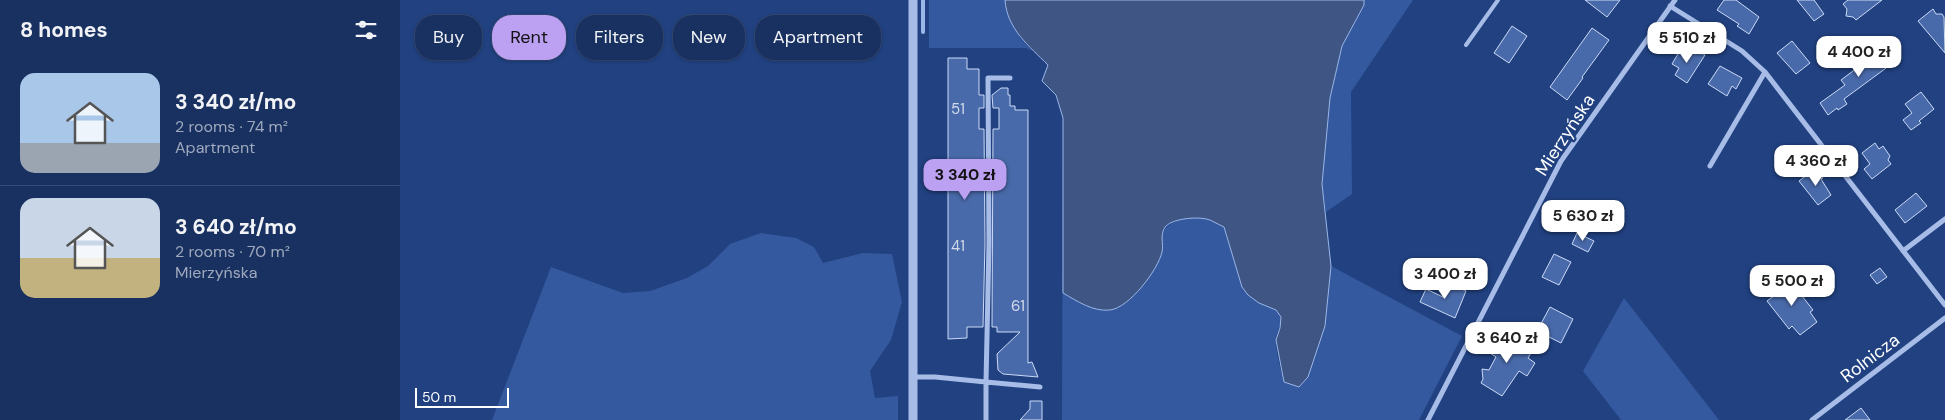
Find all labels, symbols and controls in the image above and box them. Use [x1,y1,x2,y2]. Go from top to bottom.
chip: Buy [415,15,482,60]
chip: Rent [492,15,566,60]
chip: Filters [576,15,663,60]
chip: New [673,15,745,60]
chip: Apartment [755,15,881,60]
text: 8 homes [20,16,108,44]
icon: filters [352,16,380,44]
pin: 5 510 zł [1635,22,1739,64]
text: 5 510 zł [1658,27,1716,48]
pin: 4 400 zł [1807,36,1911,78]
text: 4 400 zł [1827,41,1891,62]
text: 3 340 zł/mo [175,88,296,116]
street label: Mierzyńska [1530,90,1600,180]
icon: home [60,93,120,153]
house number: 51 [951,99,965,119]
text: 2 rooms · 74 m² [175,116,288,137]
text: Apartment [175,137,255,158]
pin: 4 360 zł [1764,144,1868,187]
text: 4 360 zł [1785,150,1847,171]
pin: 3 340 zł [913,158,1017,201]
text: 3 340 zł [934,164,996,185]
pin: 5 630 zł [1531,200,1635,242]
text: 5 630 zł [1552,205,1614,226]
text: 3 640 zł/mo [175,213,297,241]
icon: home [60,218,120,278]
house number: 41 [951,236,965,256]
text: 2 rooms · 70 m² [175,241,290,262]
pin: 3 400 zł [1393,258,1497,300]
text: Mierzyńska [175,262,257,283]
text: 3 400 zł [1414,263,1476,284]
pin: 5 500 zł [1740,264,1844,307]
text: 5 500 zł [1761,270,1823,291]
house number: 61 [1011,296,1025,316]
pin: 3 640 zł [1455,322,1559,364]
text: 3 640 zł [1476,327,1538,348]
street label: Rolnicza [1836,328,1904,388]
scale bar [415,385,509,408]
text: 50 m [422,388,456,406]

